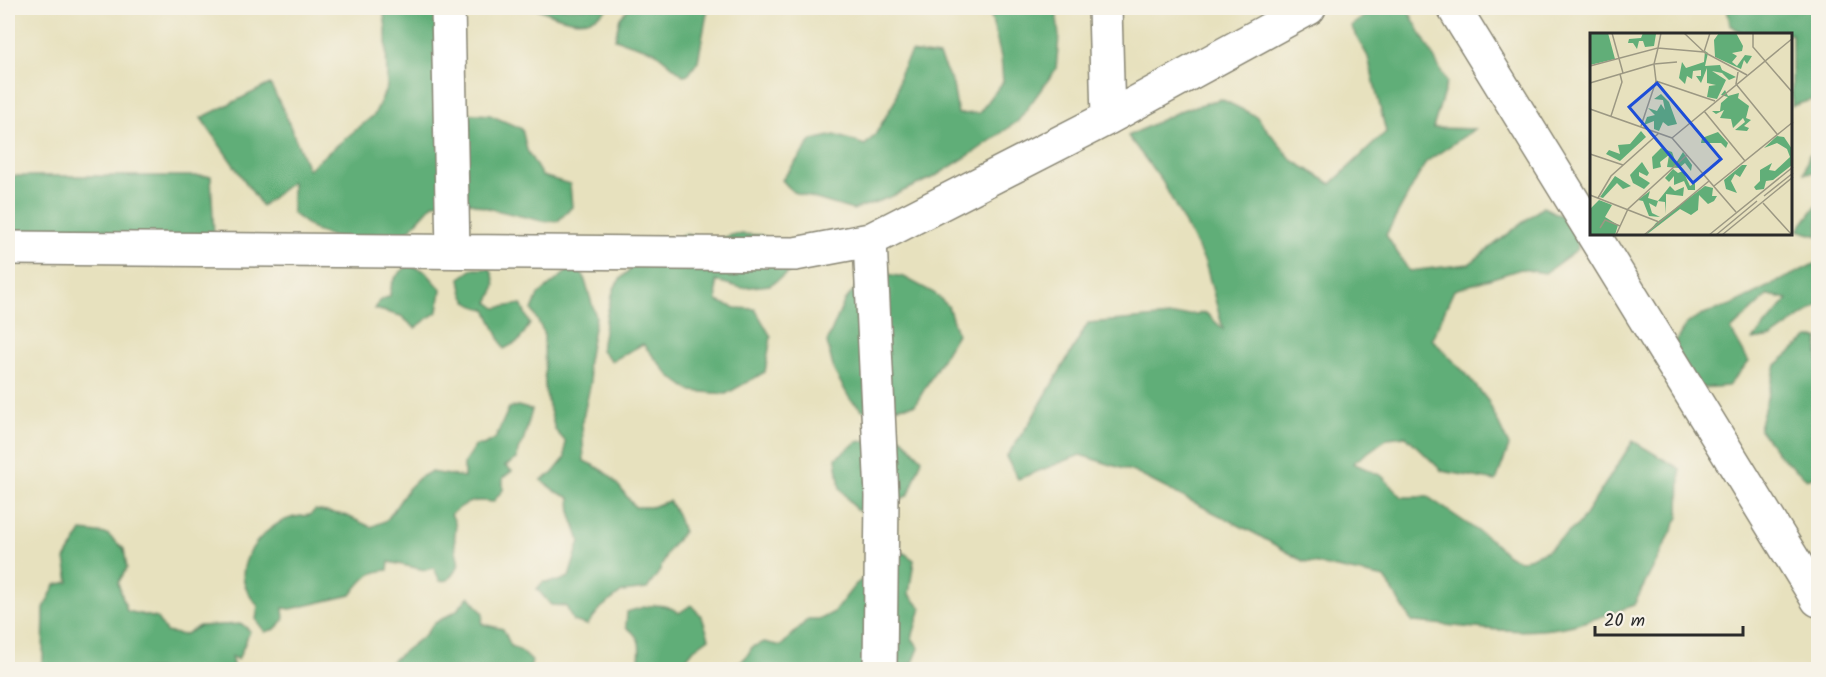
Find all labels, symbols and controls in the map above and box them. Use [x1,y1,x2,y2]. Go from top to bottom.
inset map [1590,33,1793,236]
scale bar [1595,599,1744,637]
text: 20 m [1604,607,1645,636]

